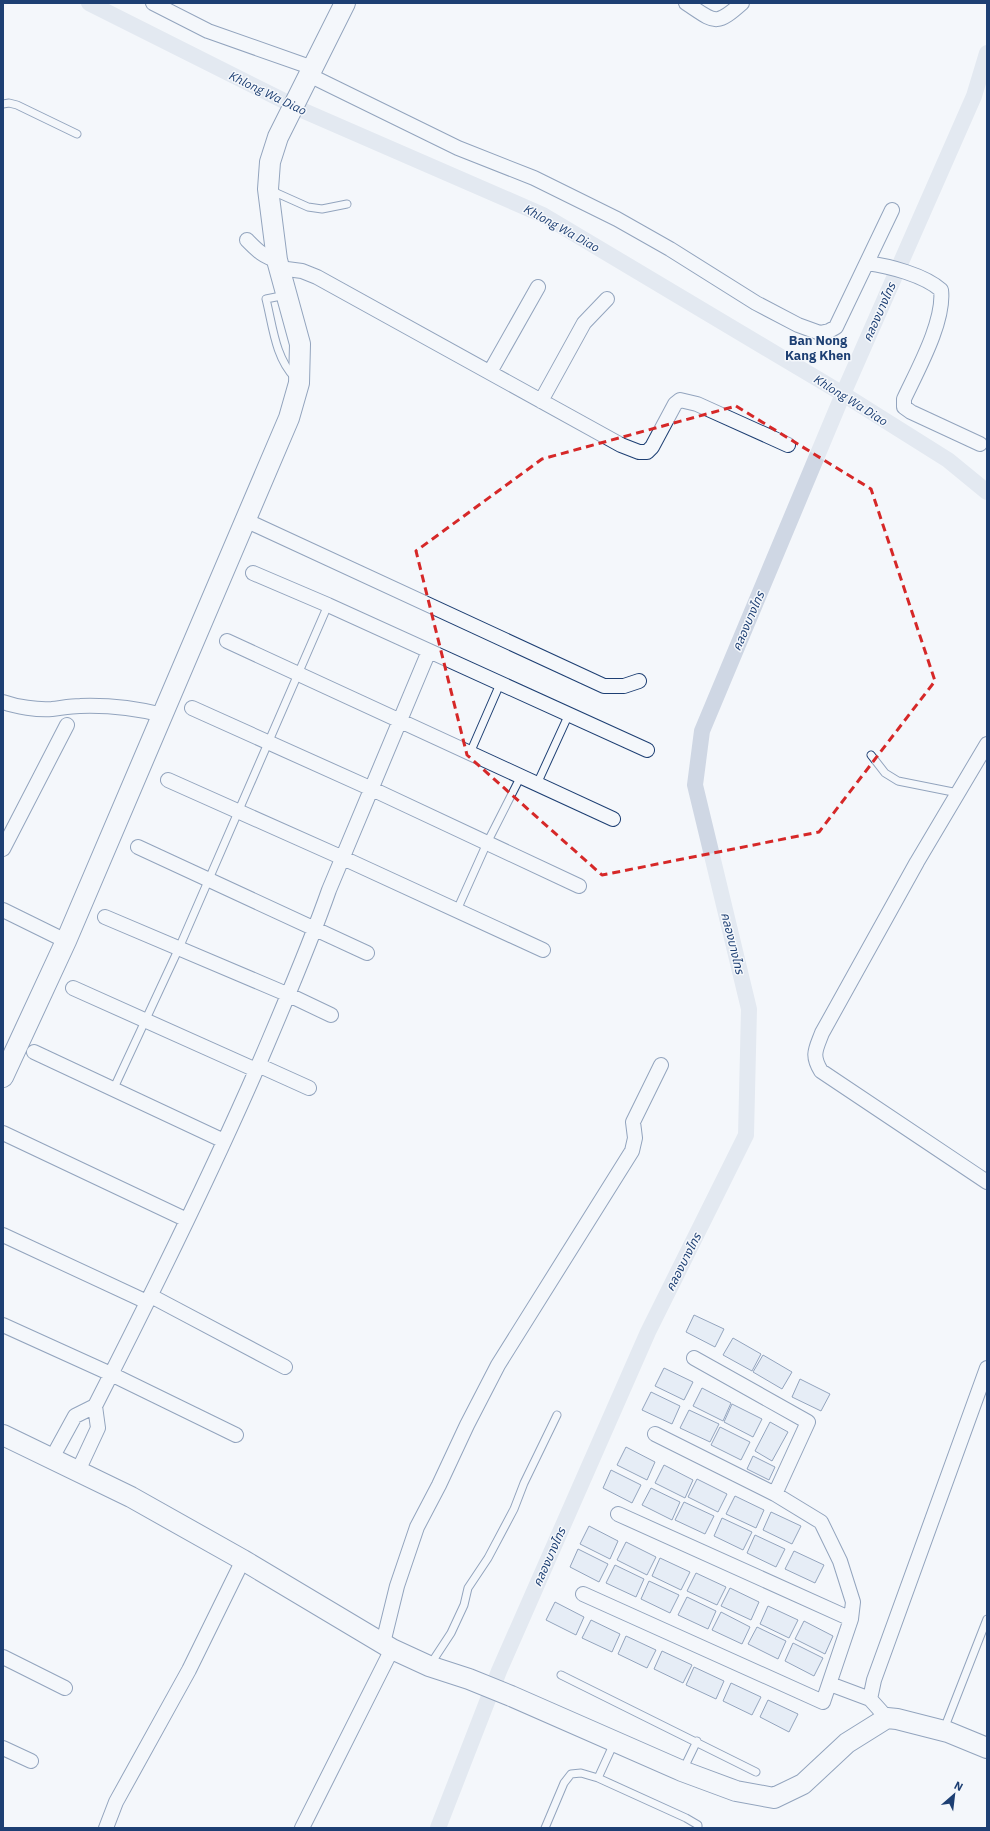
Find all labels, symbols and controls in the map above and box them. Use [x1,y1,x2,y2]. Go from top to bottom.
water label: Khlong Wa Diao [227,68,309,118]
water label: Khlong Wa Diao [522,201,603,255]
water label: คลองบางไทร [859,279,899,344]
district label: Ban Nong Kang Khen [785,332,851,364]
water label: Khlong Wa Diao [811,371,891,429]
water label: คลองบางไทร [729,588,768,653]
water label: คลองบางไทร [718,911,748,976]
water label: คลองบางไทร [662,1230,704,1293]
water label: คลองบางไทร [529,1524,569,1589]
north arrow [934,1775,974,1815]
text: N [952,1778,966,1794]

